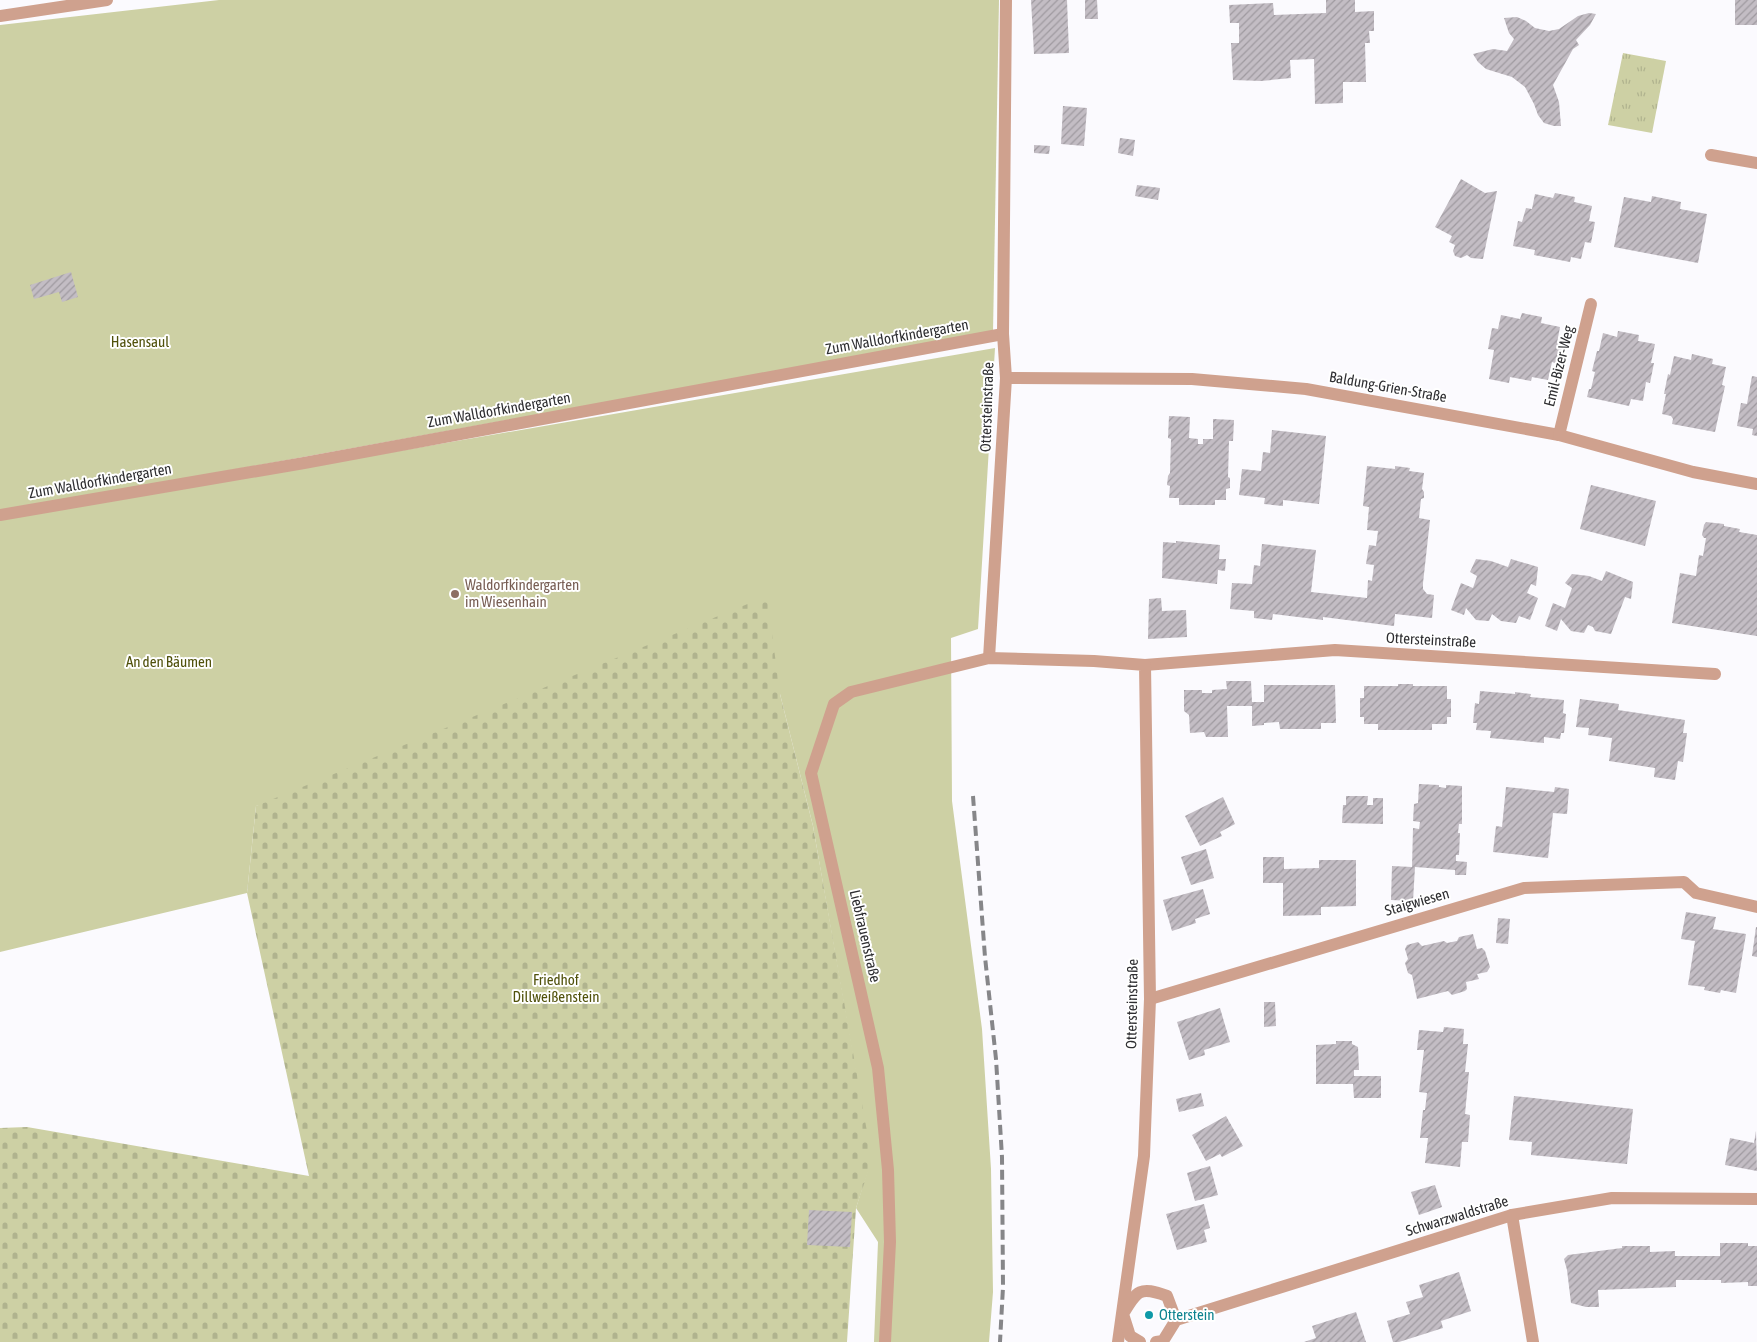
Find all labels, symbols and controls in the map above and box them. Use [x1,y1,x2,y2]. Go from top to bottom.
street label: Zum Walldorfkindergarten [824,316,970,357]
street label: Emil-Bizer-Weg [1540,323,1577,408]
park label: Hasensaul [111,333,169,350]
street label: Ottersteinstraße [976,361,997,452]
street label: Baldung-Grien-Straße [1328,368,1448,405]
street label: Zum Walldorfkindergarten [426,389,572,430]
street label: Zum Walldorfkindergarten [27,460,173,501]
place label: Waldorfkindergarten im Wiesenhain [465,576,579,610]
marker: Waldorfkindergarten im Wiesenhain [449,588,461,600]
street label: Ottersteinstraße [1386,629,1477,650]
park label: An den Bäumen [126,653,212,670]
street label: Staigwiesen [1383,884,1451,919]
street label: Liebfrauenstraße [847,888,884,984]
street label: Ottersteinstraße [1122,959,1141,1049]
park label: Friedhof Dillweißenstein [513,971,599,1005]
street label: Schwarzwaldstraße [1404,1192,1510,1239]
place label: Otterstein [1159,1306,1215,1323]
marker: Otterstein [1143,1309,1155,1321]

